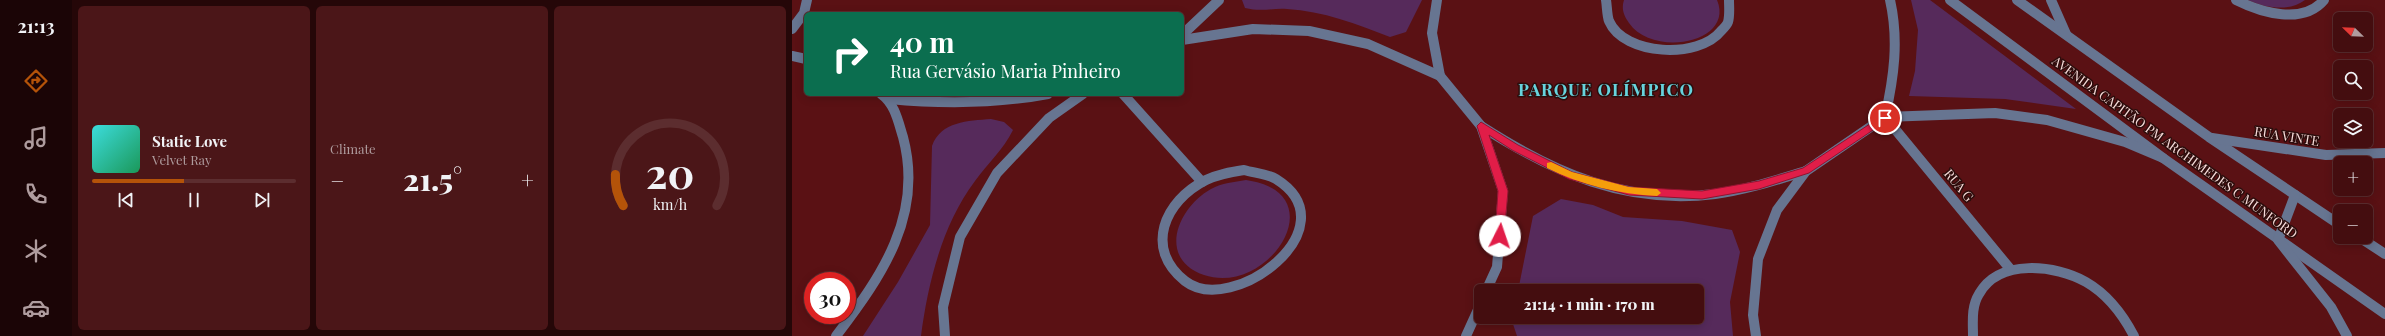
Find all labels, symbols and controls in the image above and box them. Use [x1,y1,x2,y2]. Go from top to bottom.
north arrow [2333,12,2373,52]
map controls [2333,12,2373,244]
text: 21:13 [17,14,55,38]
text: 40 m [890,23,955,60]
icon: right [824,28,876,80]
street label: AVENIDA CAPITÃO PM ARCHIMEDES C MUNFORD [2048,51,2301,241]
text: Rua Gervásio Maria Pinheiro [890,59,1121,83]
button: search [2333,60,2373,100]
icon: directions [22,67,50,95]
district label: PARQUE OLÍMPICO [1518,78,1694,100]
pin [1868,101,1902,135]
icon: arrive [1874,107,1896,129]
button: layers [2333,108,2373,148]
street label: RUA VINTE [2253,122,2321,149]
icon: music [22,124,50,152]
text: Static Love [152,131,227,151]
text: Climate [330,140,376,157]
text: 20 [646,144,694,199]
text: Velvet Ray [152,151,212,168]
button: + [2333,156,2373,196]
text: 21.5° [403,159,462,199]
text: − [330,165,344,195]
text: + [521,165,534,195]
street label: RUA G [1941,165,1978,204]
icon: phone [22,180,50,208]
icon: previous [115,189,137,211]
icon: pause [183,189,205,211]
icon: next [251,189,273,211]
text: km/h [653,195,688,214]
button: − [2333,204,2373,244]
position arrow [1479,215,1521,257]
icon: climate [22,237,50,265]
speed limit sign: 30 [804,272,856,324]
icon: car [22,294,50,322]
text: 21:14 · 1 min · 170 m [1523,294,1655,314]

